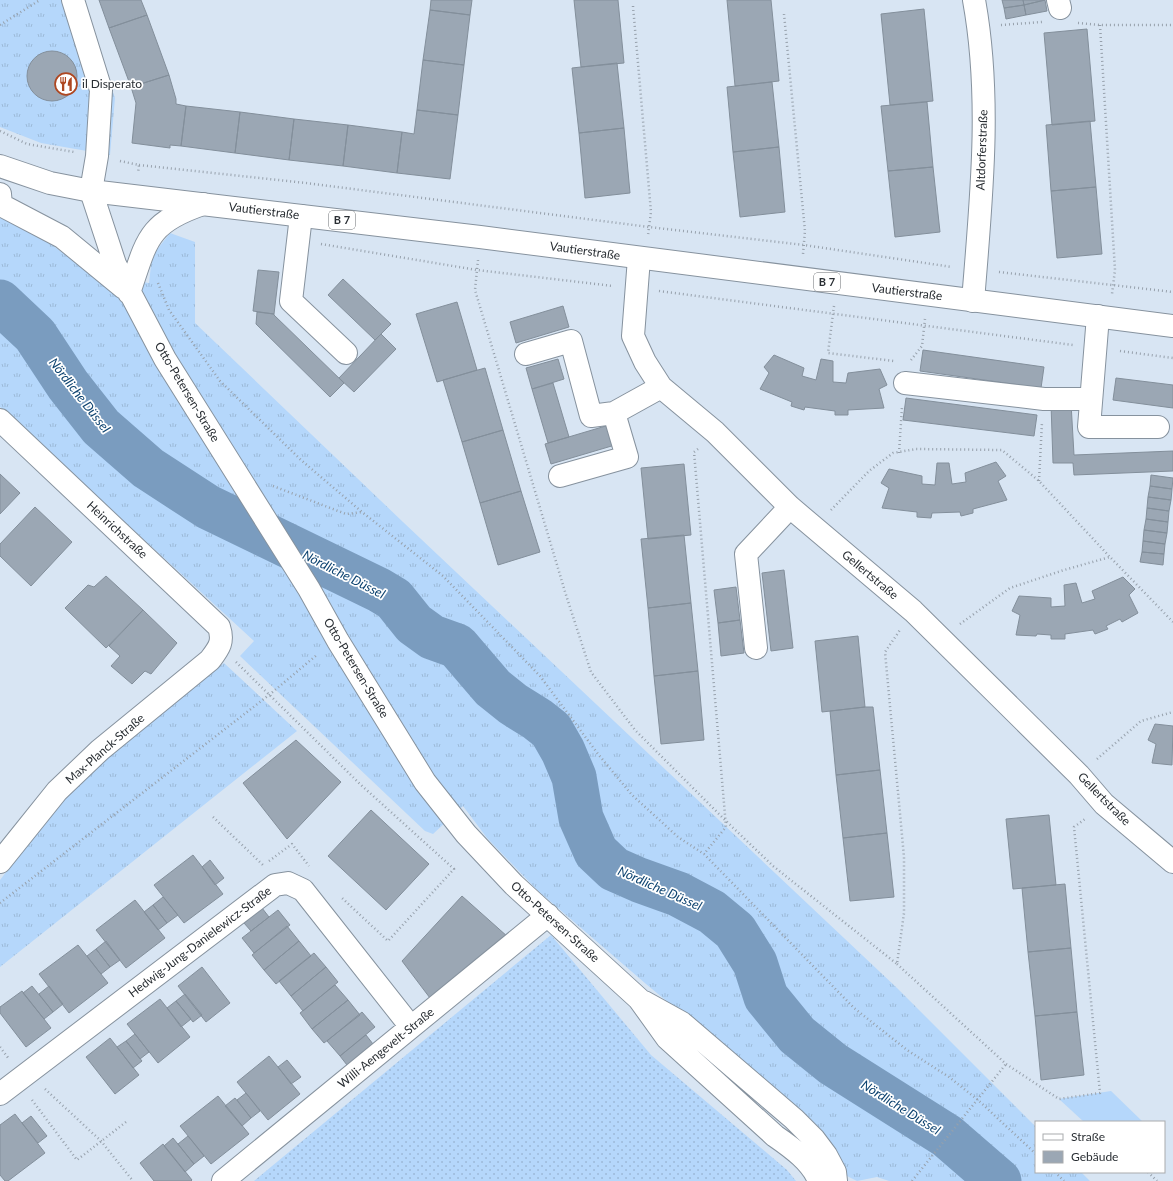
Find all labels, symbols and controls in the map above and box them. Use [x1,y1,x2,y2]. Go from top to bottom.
restaurant icon: il Disperato [53,71,79,97]
place label: il Disperato [82,76,142,91]
street label: Altdorferstraße [973,109,990,191]
street label: Vautierstraße [228,199,300,222]
road number: B 7 [329,211,355,229]
street label: Vautierstraße [549,238,621,263]
road number: B 7 [814,273,840,291]
street label: Vautierstraße [871,280,943,303]
street label: Otto-Petersen-Straße [152,339,223,444]
water label: Nördliche Düssel [46,354,114,436]
street label: Heinrichstraße [84,498,151,562]
water label: Nördliche Düssel [300,546,388,602]
street label: Gellertstraße [839,547,901,602]
street label: Otto-Petersen-Straße [321,615,392,720]
street label: Max-Planck-Straße [62,710,147,787]
street label: Gellertstraße [1075,769,1134,828]
water label: Nördliche Düssel [615,862,705,914]
street label: Otto-Petersen-Straße [508,878,603,965]
street label: Hedwig-Jung-Danielewicz-Straße [125,883,274,1000]
street label: Willi-Aengevelt-Straße [334,1004,437,1091]
water label: Nördliche Düssel [858,1076,944,1138]
legend [1035,1121,1165,1173]
text: Straße [1071,1129,1105,1144]
text: Gebäude [1071,1149,1118,1164]

